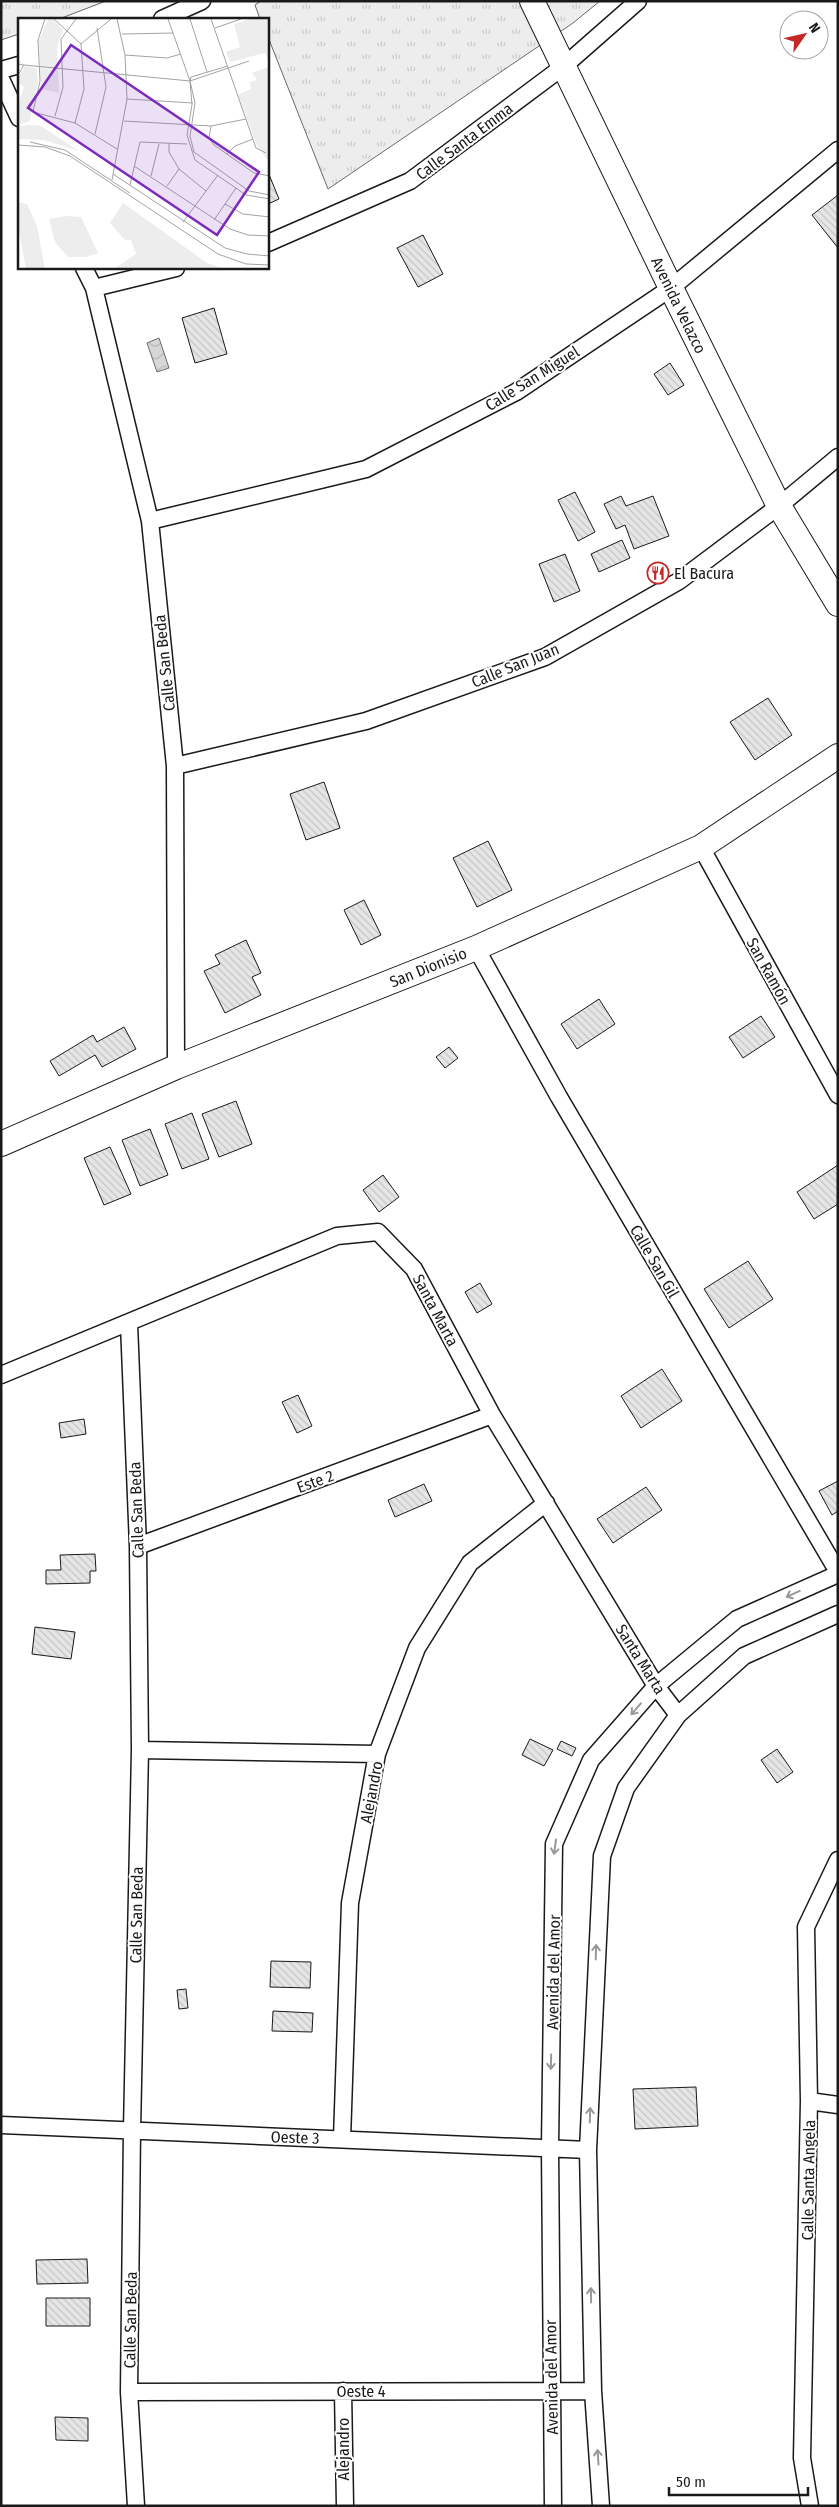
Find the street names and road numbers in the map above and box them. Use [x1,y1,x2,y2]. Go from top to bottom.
street label: Calle Santa Emma [412,99,517,184]
street label: Avenida Velazco [647,254,710,356]
street label: Calle San Miguel [482,342,583,415]
street label: Calle San Beda [150,614,179,712]
street label: Calle San Juan [469,639,562,692]
street label: San Ramón [742,934,795,1008]
street label: San Dionisio [387,943,470,992]
street label: Calle San Gil [626,1221,683,1301]
street label: Santa Marta [409,1271,462,1350]
street label: Calle San Beda [125,1461,148,1559]
street label: Este 2 [294,1466,336,1497]
street label: Santa Marta [612,1621,670,1698]
street label: Alejandro [356,1759,387,1825]
street label: Calle San Beda [126,1866,147,1964]
street label: Avenida del Amor [543,1914,564,2030]
street label: Calle Santa Angela [798,2119,819,2240]
street label: Oeste 3 [270,2127,320,2148]
street label: Calle San Beda [120,2271,141,2369]
street label: Avenida del Amor [541,2319,562,2435]
street label: Oeste 4 [336,2382,386,2401]
street label: Alejandro [334,2418,353,2480]

